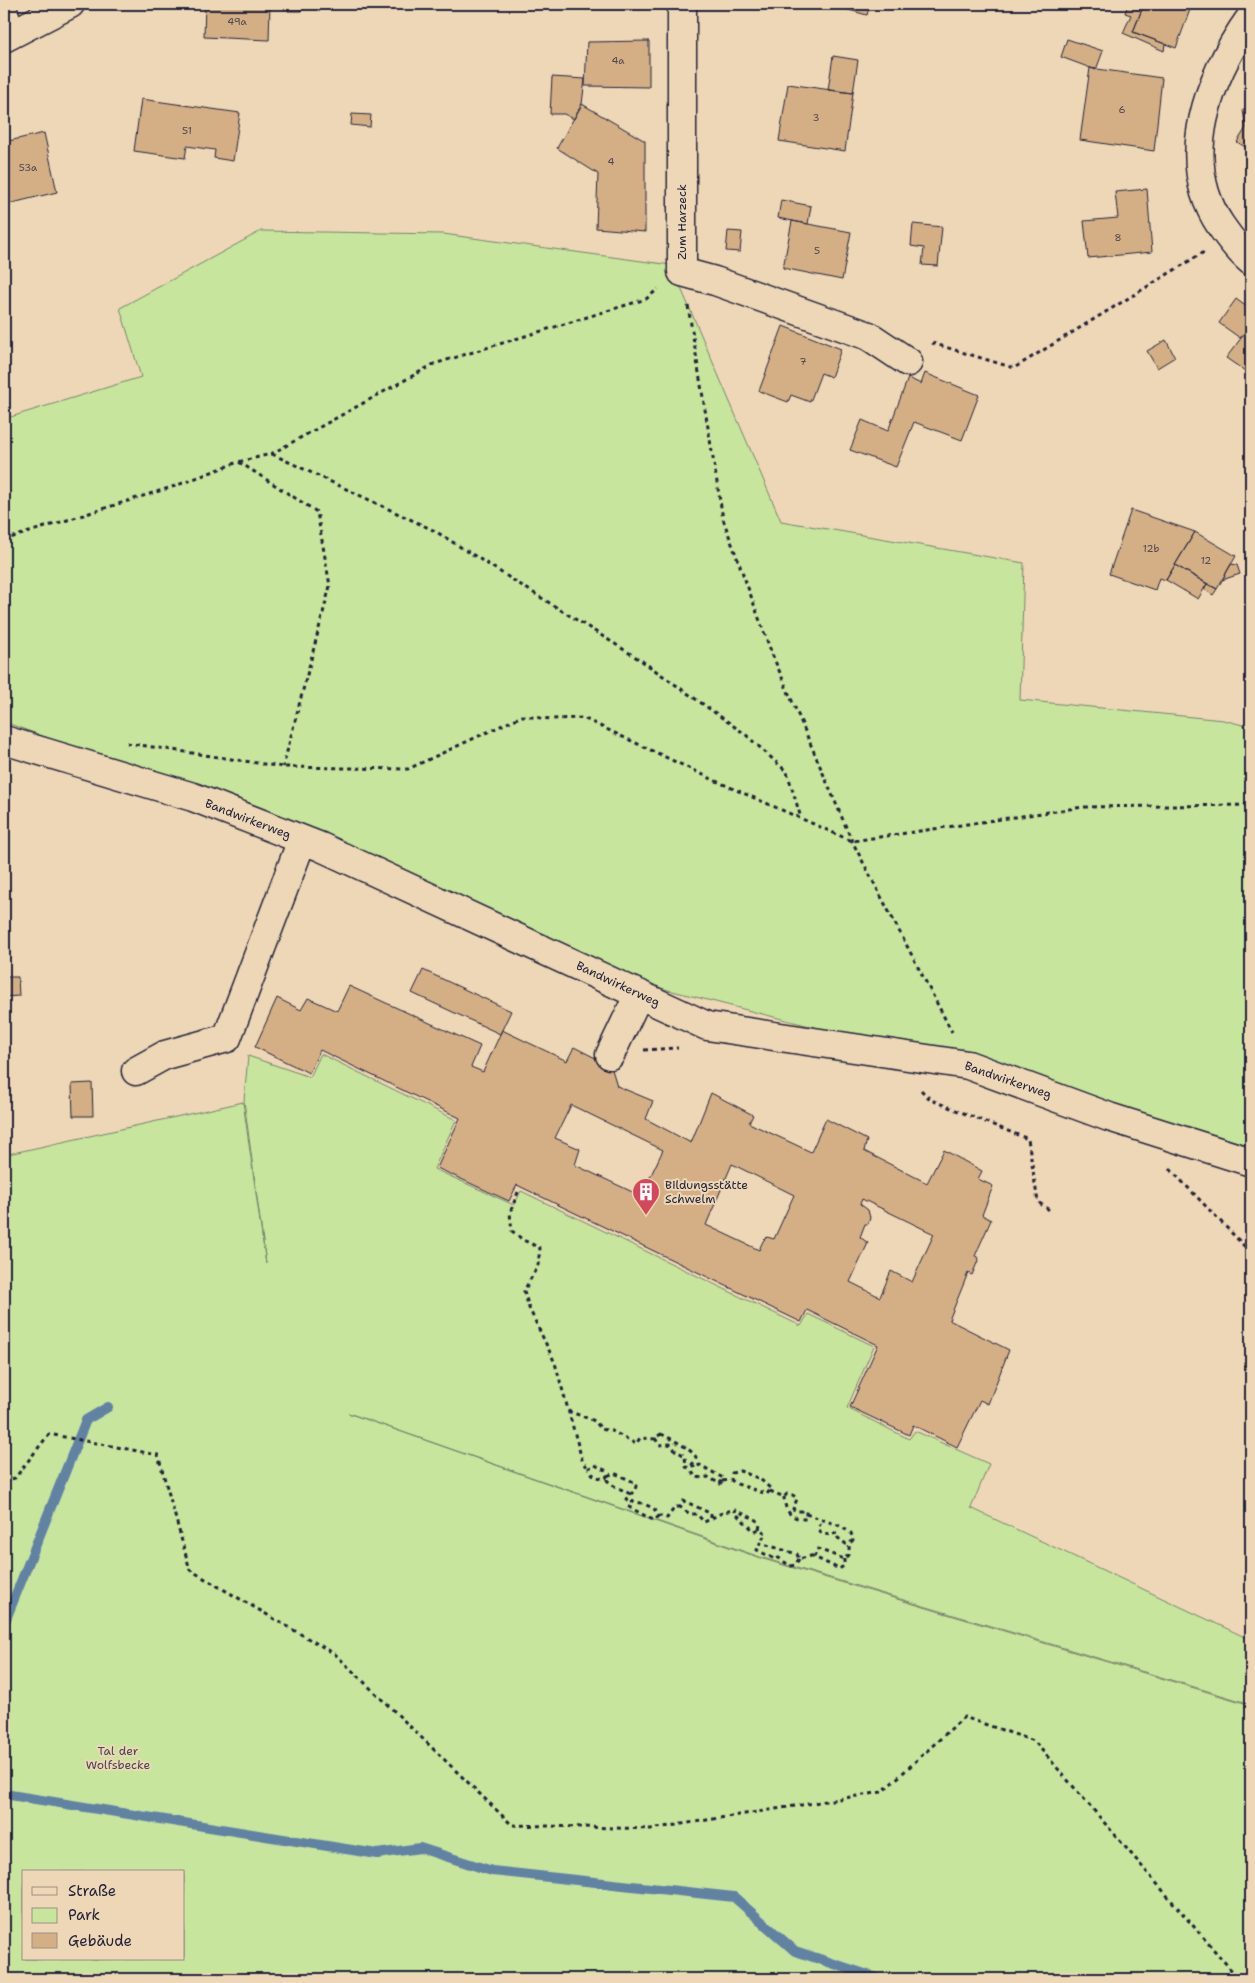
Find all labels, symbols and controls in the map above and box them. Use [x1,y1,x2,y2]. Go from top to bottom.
house number: 49a [227,15,248,28]
house number: 4a [611,54,625,67]
house number: 6 [1119,103,1126,116]
house number: 3 [813,111,820,124]
house number: 51 [182,124,192,137]
house number: 4 [608,155,615,168]
house number: 53a [19,161,38,174]
street label: Zum Harzeck [674,184,690,260]
house number: 8 [1115,231,1122,244]
house number: 5 [814,244,820,257]
house number: 7 [800,355,807,368]
house number: 12b [1143,542,1159,555]
house number: 12 [1201,554,1211,567]
street label: Bandwirkerweg [203,795,293,843]
street label: Bandwirkerweg [573,958,663,1010]
street label: Bandwirkerweg [962,1058,1054,1102]
building icon: Bildungsstätte Schwelm [631,1177,661,1216]
place label: Bildungsstätte Schwelm [665,1177,748,1207]
park label: Tal der Wolfsbecke [86,1743,150,1773]
legend [22,1870,185,1960]
text: Straße [68,1881,116,1901]
text: Park [68,1905,100,1925]
text: Gebäude [68,1931,132,1951]

